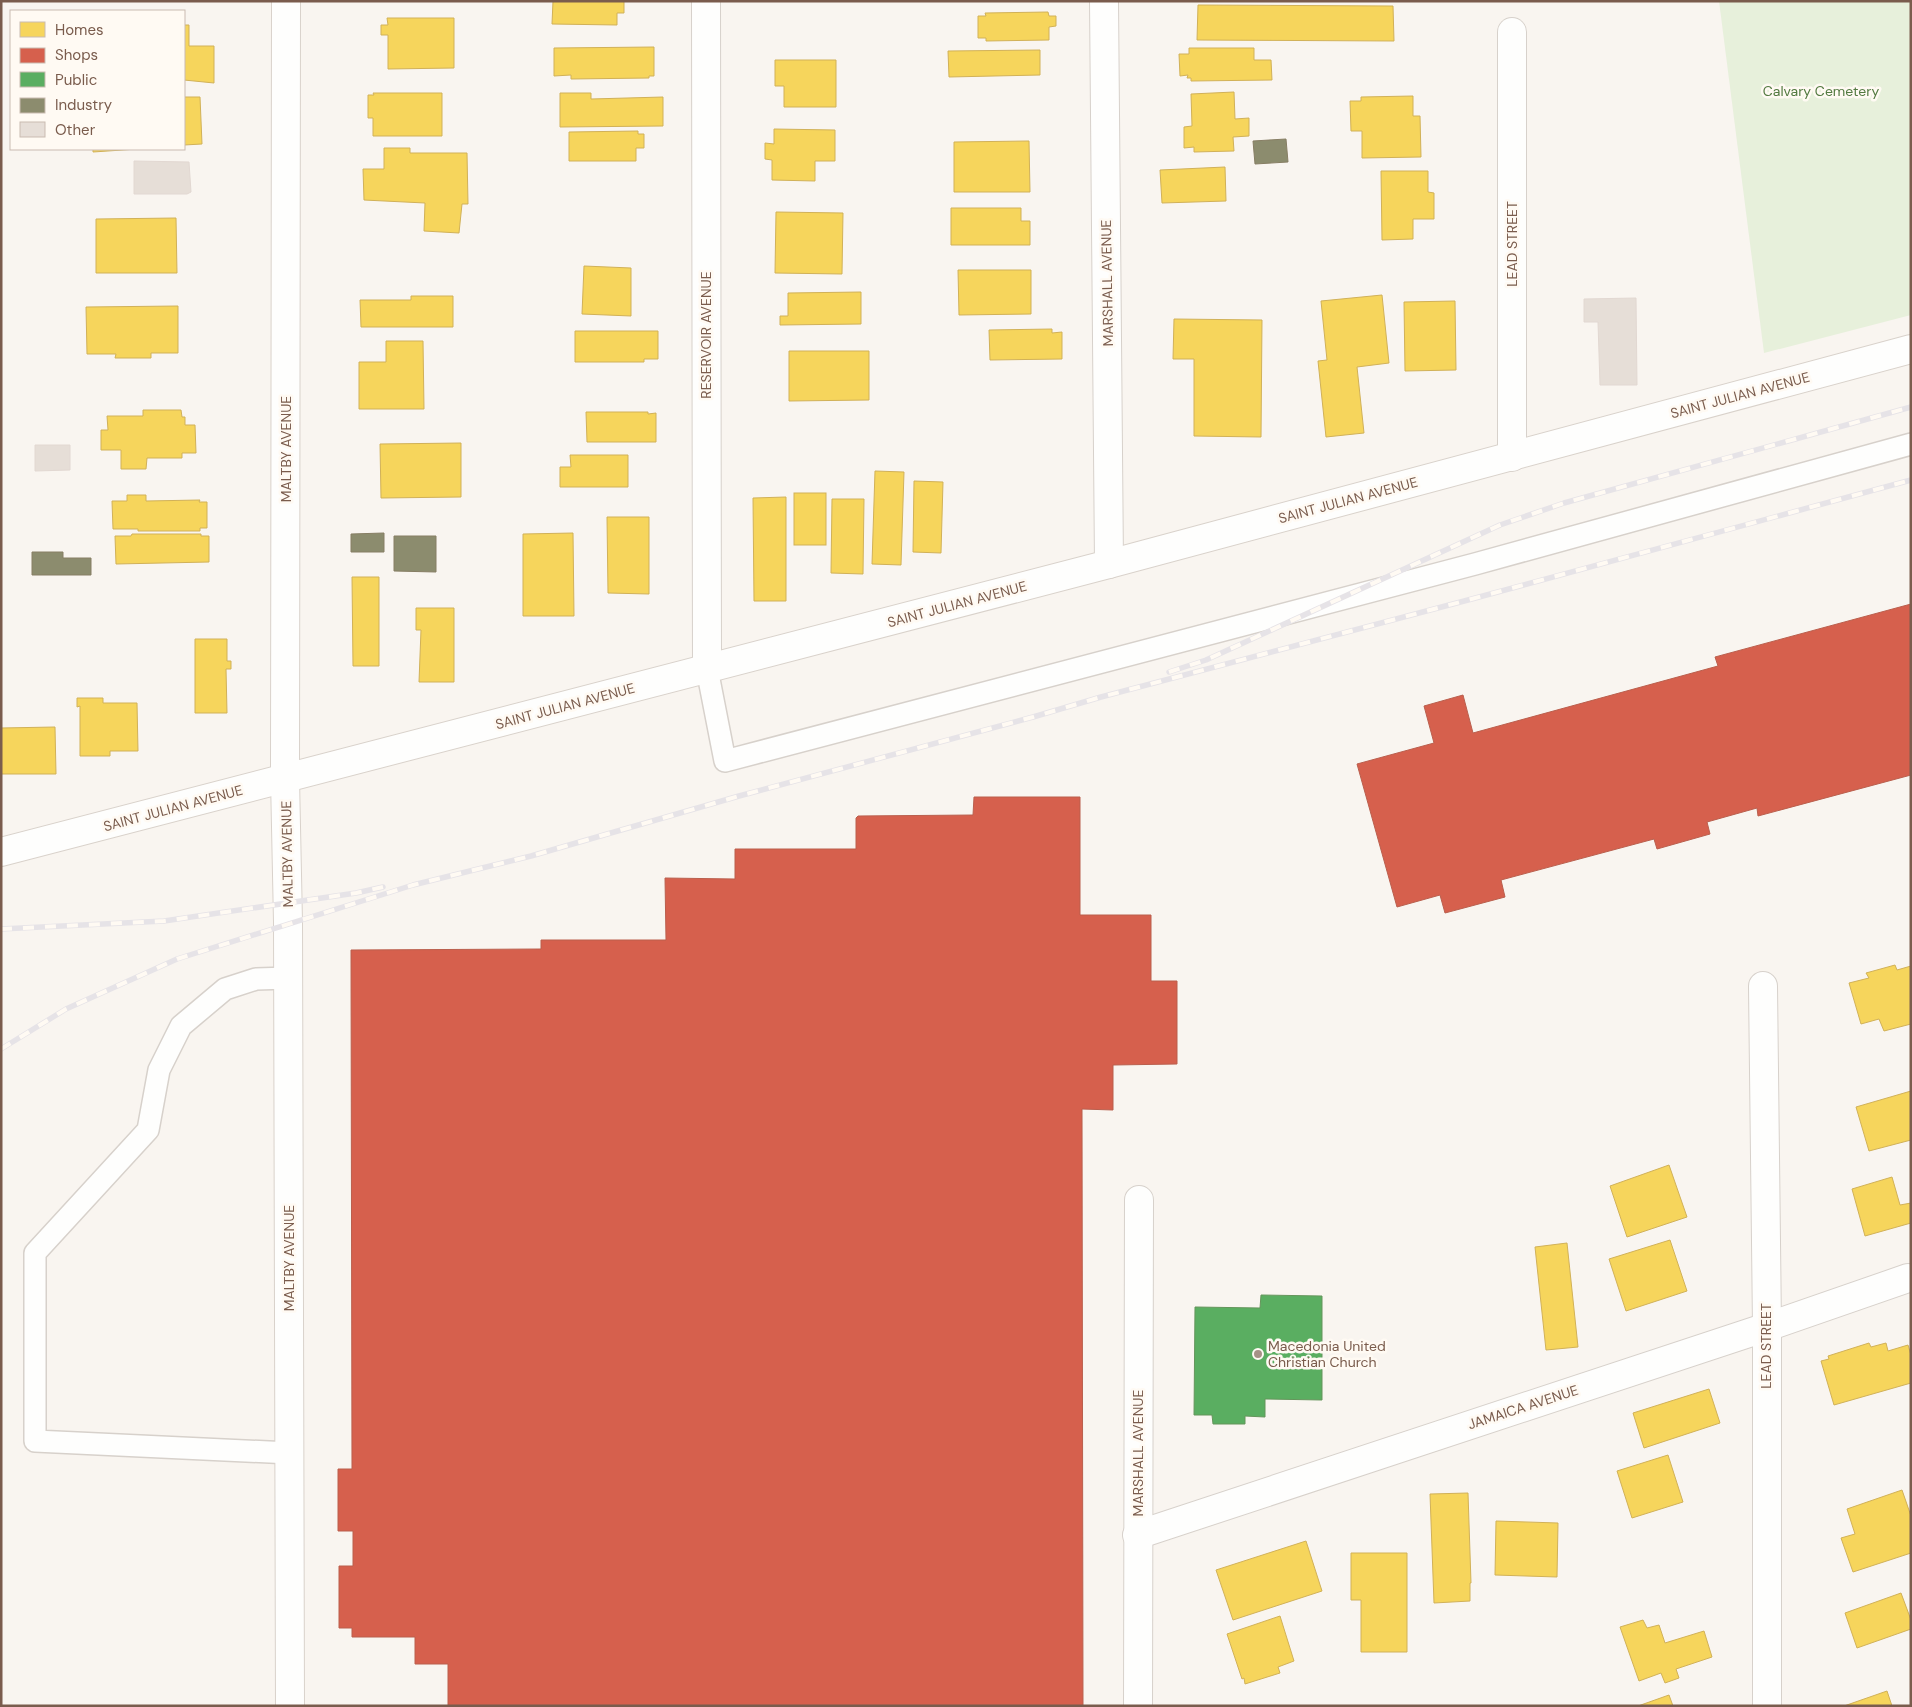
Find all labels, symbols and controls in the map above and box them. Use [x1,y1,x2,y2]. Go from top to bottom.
legend [10,10,185,150]
text: Homes [55,20,104,40]
text: Shops [55,45,98,65]
text: Public [55,70,97,90]
park label: Calvary Cemetery [1763,82,1879,100]
text: Industry [55,95,113,115]
text: Other [55,120,96,140]
street label: LEAD STREET [1503,201,1521,287]
street label: MARSHALL AVENUE [1097,219,1117,347]
street label: RESERVOIR AVENUE [697,271,715,399]
street label: SAINT JULIAN AVENUE [1668,368,1812,422]
street label: MALTBY AVENUE [277,396,295,502]
street label: SAINT JULIAN AVENUE [1276,473,1420,527]
street label: SAINT JULIAN AVENUE [885,577,1029,631]
street label: SAINT JULIAN AVENUE [493,679,637,733]
street label: SAINT JULIAN AVENUE [101,781,245,835]
street label: MALTBY AVENUE [277,800,297,907]
street label: MALTBY AVENUE [280,1205,298,1311]
street label: LEAD STREET [1757,1303,1775,1389]
place label: Macedonia United Christian Church [1268,1337,1386,1371]
marker: Macedonia United Christian Church [1252,1348,1264,1360]
street label: JAMAICA AVENUE [1466,1381,1581,1433]
street label: MARSHALL AVENUE [1129,1390,1147,1516]

